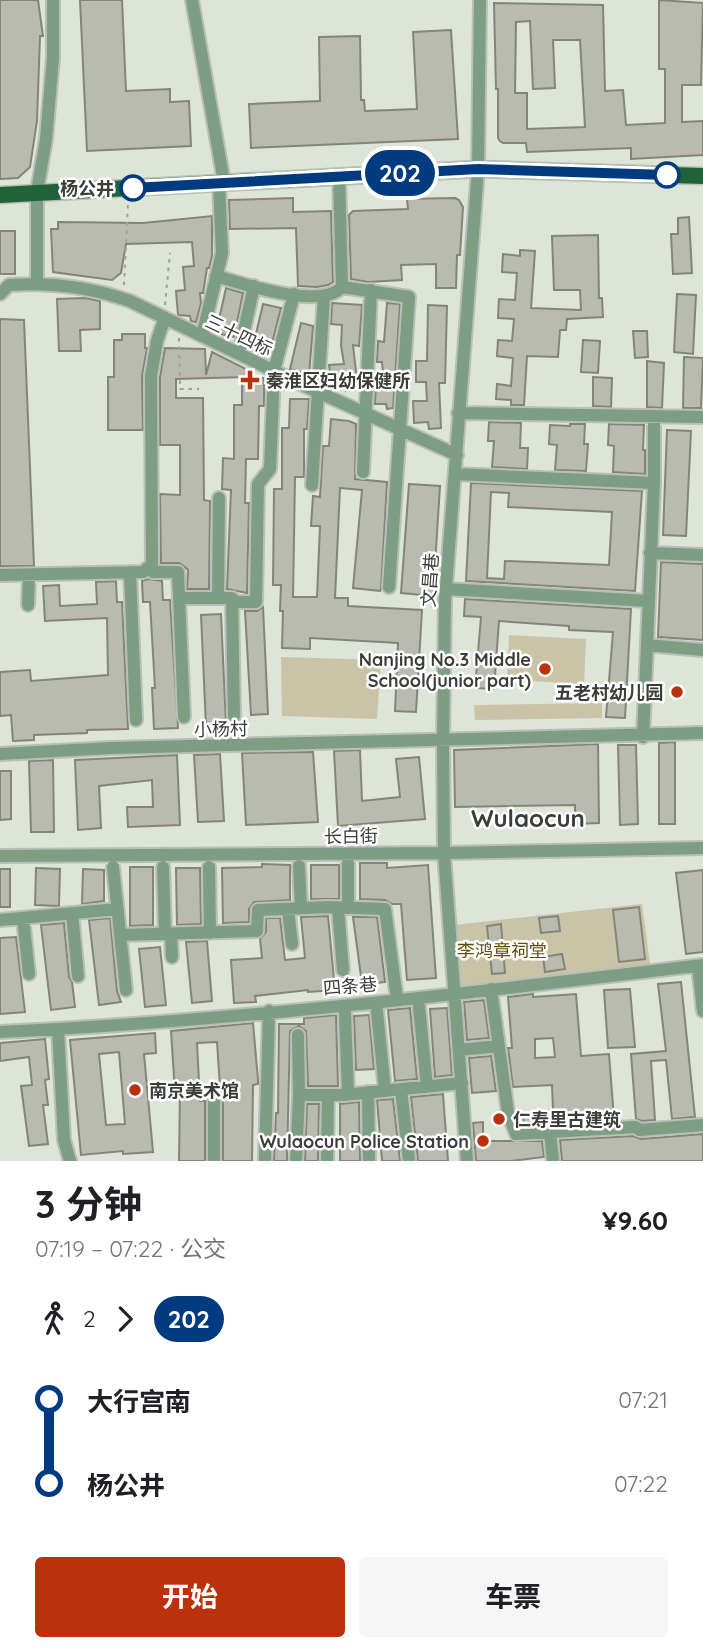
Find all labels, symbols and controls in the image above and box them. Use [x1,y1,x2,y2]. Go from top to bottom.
line badge: 202 [360,150,440,196]
text: 202 [379,158,421,188]
unlabelled marker [654,162,680,188]
marker: 杨公井 [120,175,146,201]
place label: 杨公井 [60,177,114,200]
street label: 三十四标 [202,309,276,361]
place label: 秦淮区妇幼保健所 [266,369,410,392]
marker: 秦淮区妇幼保健所 [240,370,260,390]
street label: 文昌巷 [417,552,443,608]
place label: Nanjing No.3 Middle School(junior part) [359,648,531,692]
marker: Nanjing No.3 Middle School(junior part) [537,661,553,677]
place label: 五老村幼儿园 [555,681,663,704]
marker: 五老村幼儿园 [669,684,685,700]
street label: 小杨村 [194,717,248,741]
district label: Wulaocun [471,803,585,833]
street label: 长白街 [324,824,378,848]
park label: 李鸿章祠堂 [457,939,547,962]
street label: 四条巷 [322,972,378,1000]
place label: 南京美术馆 [149,1079,239,1102]
marker: 南京美术馆 [127,1082,143,1098]
place label: 仁寿里古建筑 [513,1108,621,1131]
marker: 仁寿里古建筑 [491,1111,507,1127]
place label: Wulaocun Police Station [260,1130,469,1153]
marker: Wulaocun Police Station [475,1133,491,1149]
text: 3 分钟 [35,1180,142,1228]
text: ¥9.60 [602,1204,668,1237]
text: 07:19 – 07:22 · 公交 [35,1234,226,1263]
icon: walk [35,1300,73,1338]
icon: forward [106,1300,144,1338]
text: 2 [83,1304,96,1333]
text: 202 [168,1304,210,1334]
text: 大行宫南 [87,1385,191,1418]
text: 07:21 [618,1385,668,1414]
text: 杨公井 [87,1469,165,1502]
text: 07:22 [614,1469,668,1498]
button: 开始 [35,1557,345,1637]
button: 车票 [359,1557,668,1637]

